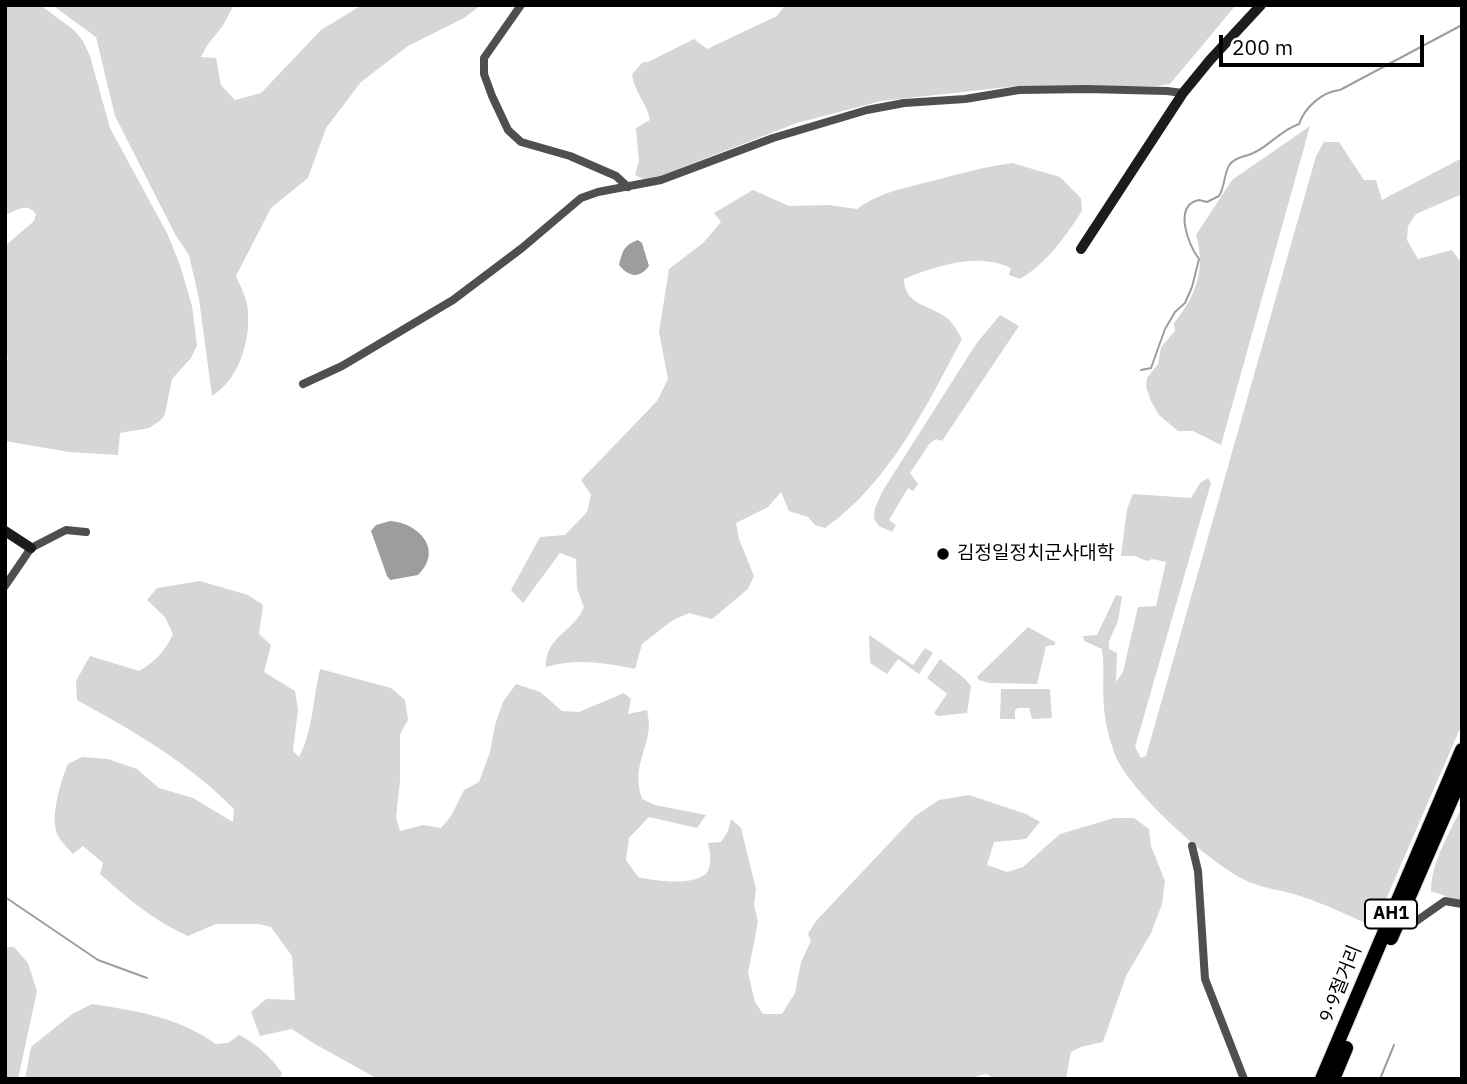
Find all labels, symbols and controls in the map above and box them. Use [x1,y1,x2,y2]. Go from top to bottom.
scale bar [1222,21,1427,65]
text: 200 m [1232,33,1293,61]
place label: 김정일정치군사대학 [957,543,1114,565]
marker: 김정일정치군사대학 [935,546,951,562]
road number: AH1 [1365,900,1417,929]
street label: 9·9절거리 [1315,942,1367,1026]

